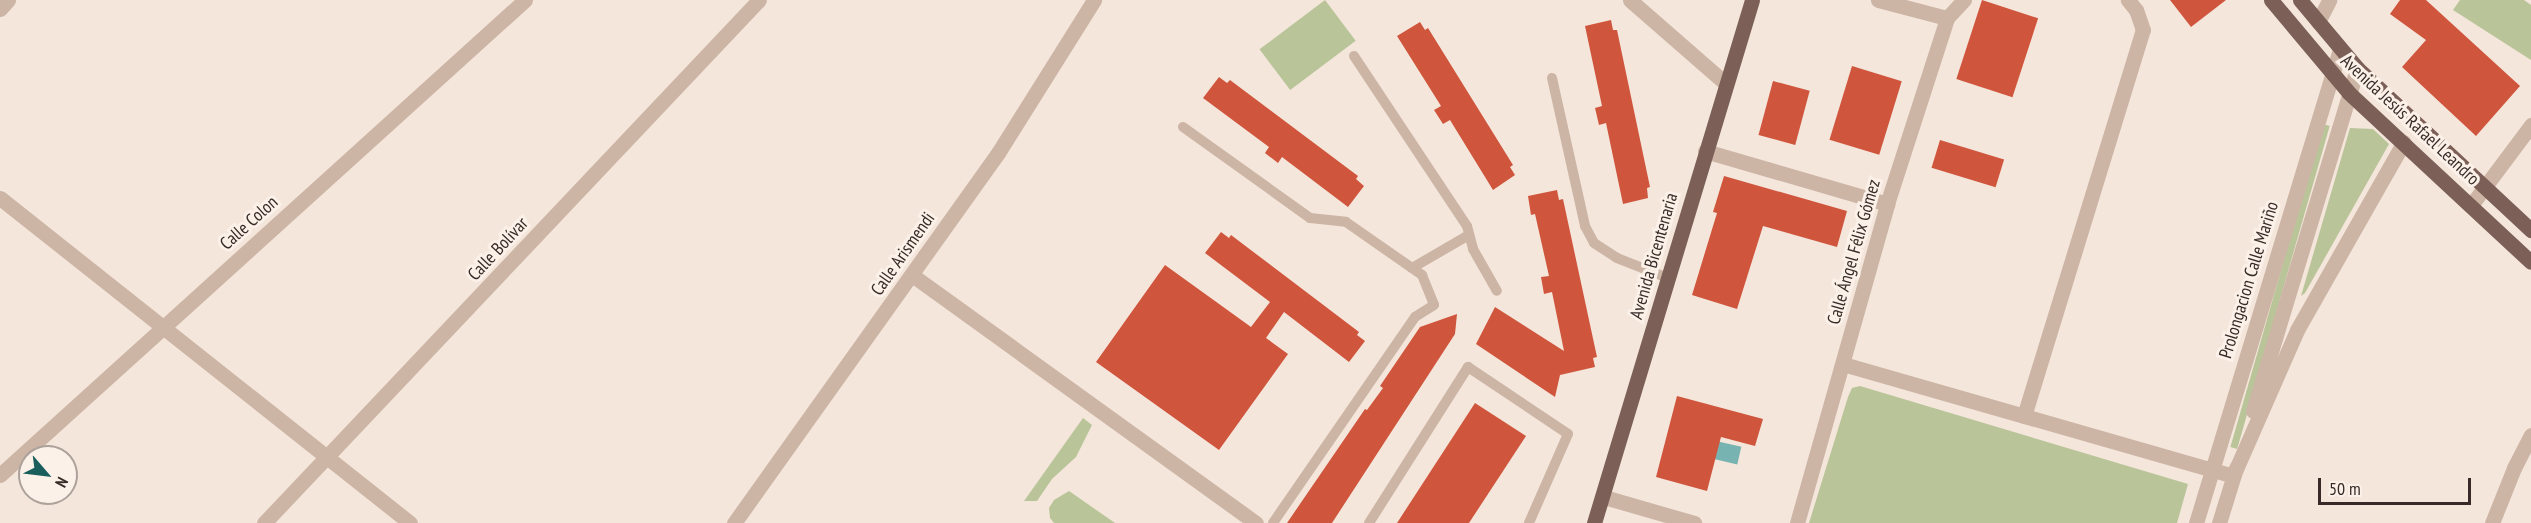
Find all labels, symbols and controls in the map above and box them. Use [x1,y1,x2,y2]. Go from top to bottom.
street label: Avenida Jesús Rafael Leandro [2336,50,2484,190]
street label: Calle Ángel Félix Gómez [1823,177,1885,327]
street label: Avenida Bicentenaria [1626,190,1682,322]
street label: Calle Colon [216,191,282,255]
street label: Prolongacion Calle Mariño [2215,199,2283,361]
street label: Calle Arismendi [866,208,940,300]
street label: Calle Bolívar [463,213,533,285]
north arrow [18,445,78,505]
scale bar [2321,466,2474,504]
text: N [51,474,73,491]
text: 50 m [2329,477,2361,500]

